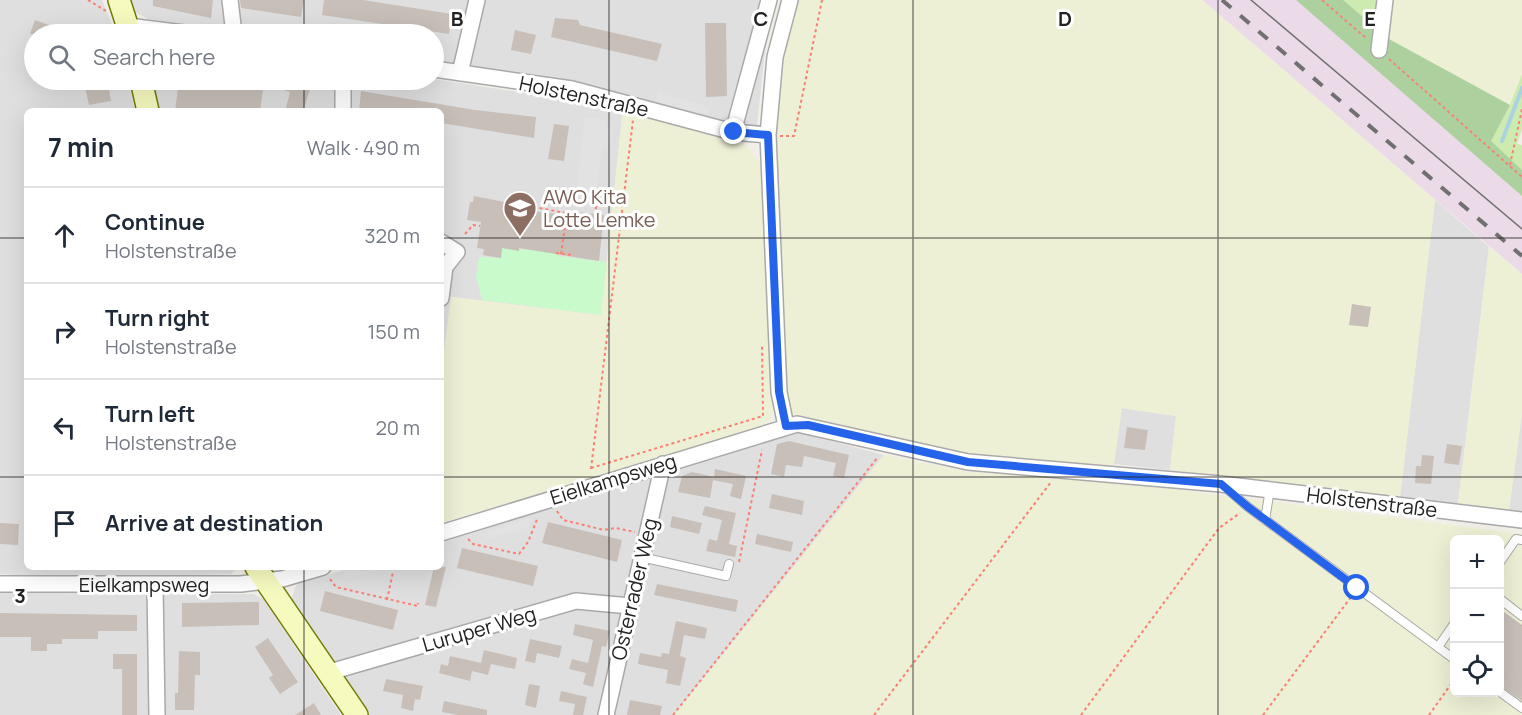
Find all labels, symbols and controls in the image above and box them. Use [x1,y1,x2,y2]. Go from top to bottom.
text: B [451,5,464,32]
text: C [754,5,768,32]
text: D [1058,5,1072,32]
text: E [1364,5,1376,32]
search box [24,24,444,90]
icon: search [45,41,78,74]
text: Search here [93,42,215,72]
street label: Holstenstraße [517,69,651,123]
route end [720,118,746,144]
text: 7 min [48,129,114,165]
text: Walk · 490 m [307,134,420,161]
place label: AWO Kita Lotte Lemke [543,183,656,233]
school or university icon: AWO Kita Lotte Lemke [502,190,538,237]
text: Continue [105,207,205,237]
icon: ahead [48,219,81,252]
text: 320 m [364,222,420,249]
text: Holstenstraße [105,237,237,264]
text: Turn right [105,303,210,333]
icon: right [48,315,81,348]
text: 150 m [367,318,420,345]
text: Holstenstraße [105,333,237,360]
text: Turn left [105,399,195,429]
icon: left [48,411,81,444]
text: 20 m [375,414,420,441]
text: Holstenstraße [105,429,237,456]
street label: Eielkampsweg [547,447,679,511]
street label: Holstenstraße [1305,481,1439,523]
icon: arrive [48,507,81,540]
text: Arrive at destination [105,508,323,538]
street label: Osterrader Weg [605,515,663,663]
map controls [1450,535,1504,697]
button: + [1450,535,1504,589]
street label: Eielkampsweg [79,571,209,598]
route start [1343,574,1369,600]
text: 3 [14,582,26,609]
button: − [1450,589,1504,643]
street label: Luruper Weg [419,600,539,658]
button: locate [1450,643,1504,697]

